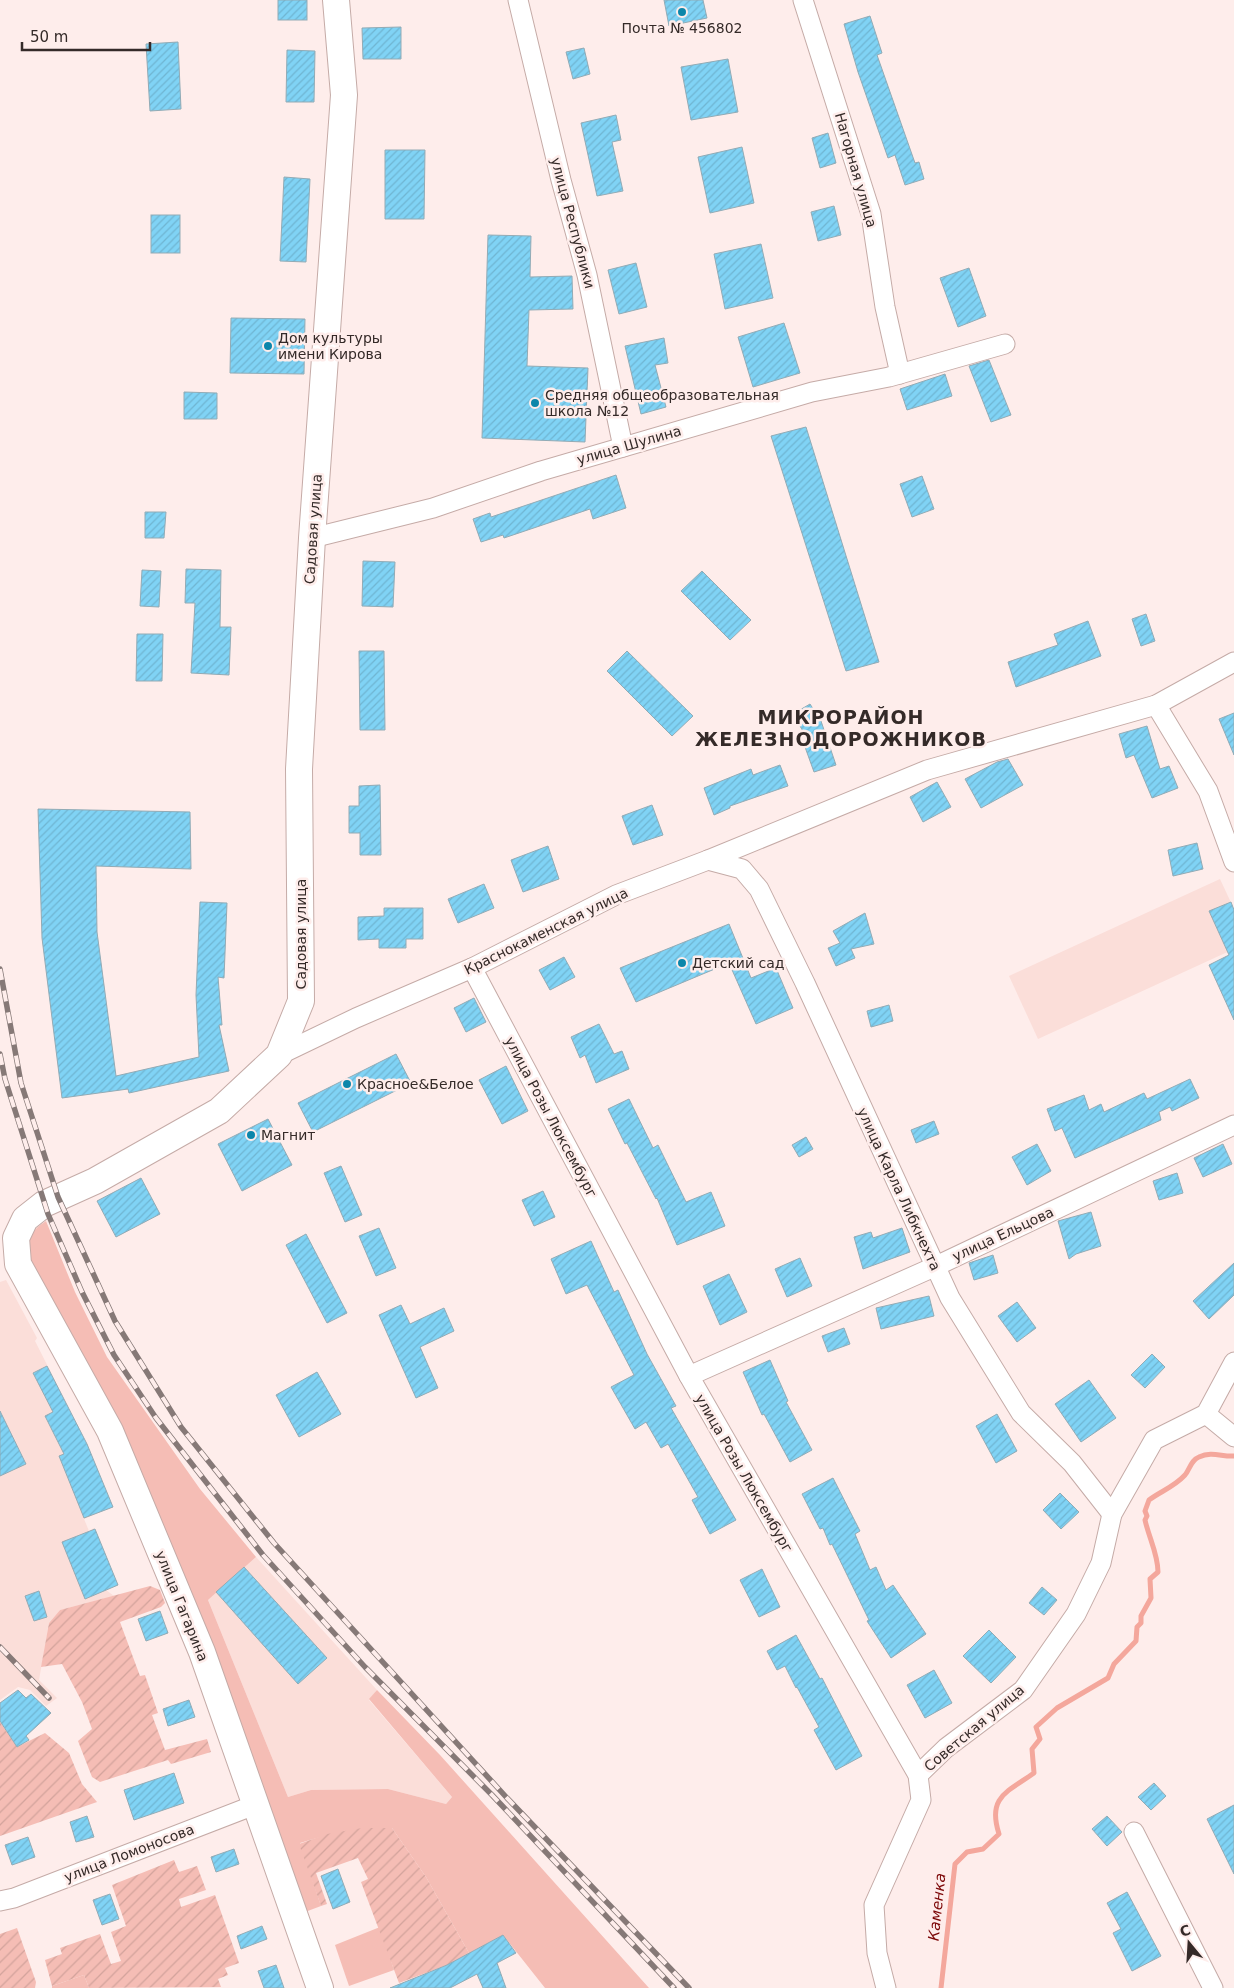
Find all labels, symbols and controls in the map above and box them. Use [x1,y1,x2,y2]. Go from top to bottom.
marker: Почта № 456802 [676,6,688,18]
scale bar [22,20,150,52]
place label: Почта № 456802 [621,20,743,36]
text: 50 m [30,28,68,46]
street label: Нагорная улица [832,111,880,229]
street label: улица Республики [548,156,598,290]
place label: Дом культуры имени Кирова [278,330,383,362]
marker: Дом культуры имени Кирова [262,340,274,352]
place label: Средняя общеобразовательная школа №12 [545,387,779,419]
marker: Средняя общеобразовательная школа №12 [529,397,541,409]
street label: улица Шулина [575,422,683,468]
street label: Садовая улица [301,473,325,585]
district label: МИКРОРАЙОН ЖЕЛЕЗНОДОРОЖНИКОВ [695,706,987,750]
street label: Садовая улица [293,879,309,989]
street label: Краснокаменская улица [461,884,631,978]
place label: Детский сад [692,955,784,971]
marker: Детский сад [676,957,688,969]
street label: улица Розы Люксембург [502,1034,600,1200]
place label: Красное&Белое [357,1076,474,1092]
marker: Красное&Белое [341,1078,353,1090]
street label: улица Карла Либкнехта [854,1105,944,1273]
place label: Магнит [261,1127,315,1143]
marker: Магнит [245,1129,257,1141]
street label: улица Ельцова [950,1204,1056,1264]
street label: улица Розы Люксембург [692,1391,796,1555]
street label: улица Гагарина [153,1548,211,1664]
street label: Советская улица [921,1682,1027,1774]
street label: улица Ломоносова [62,1821,196,1885]
water label: Каменка [924,1872,950,1942]
north arrow [1164,1918,1214,1968]
text: С [1178,1921,1192,1940]

